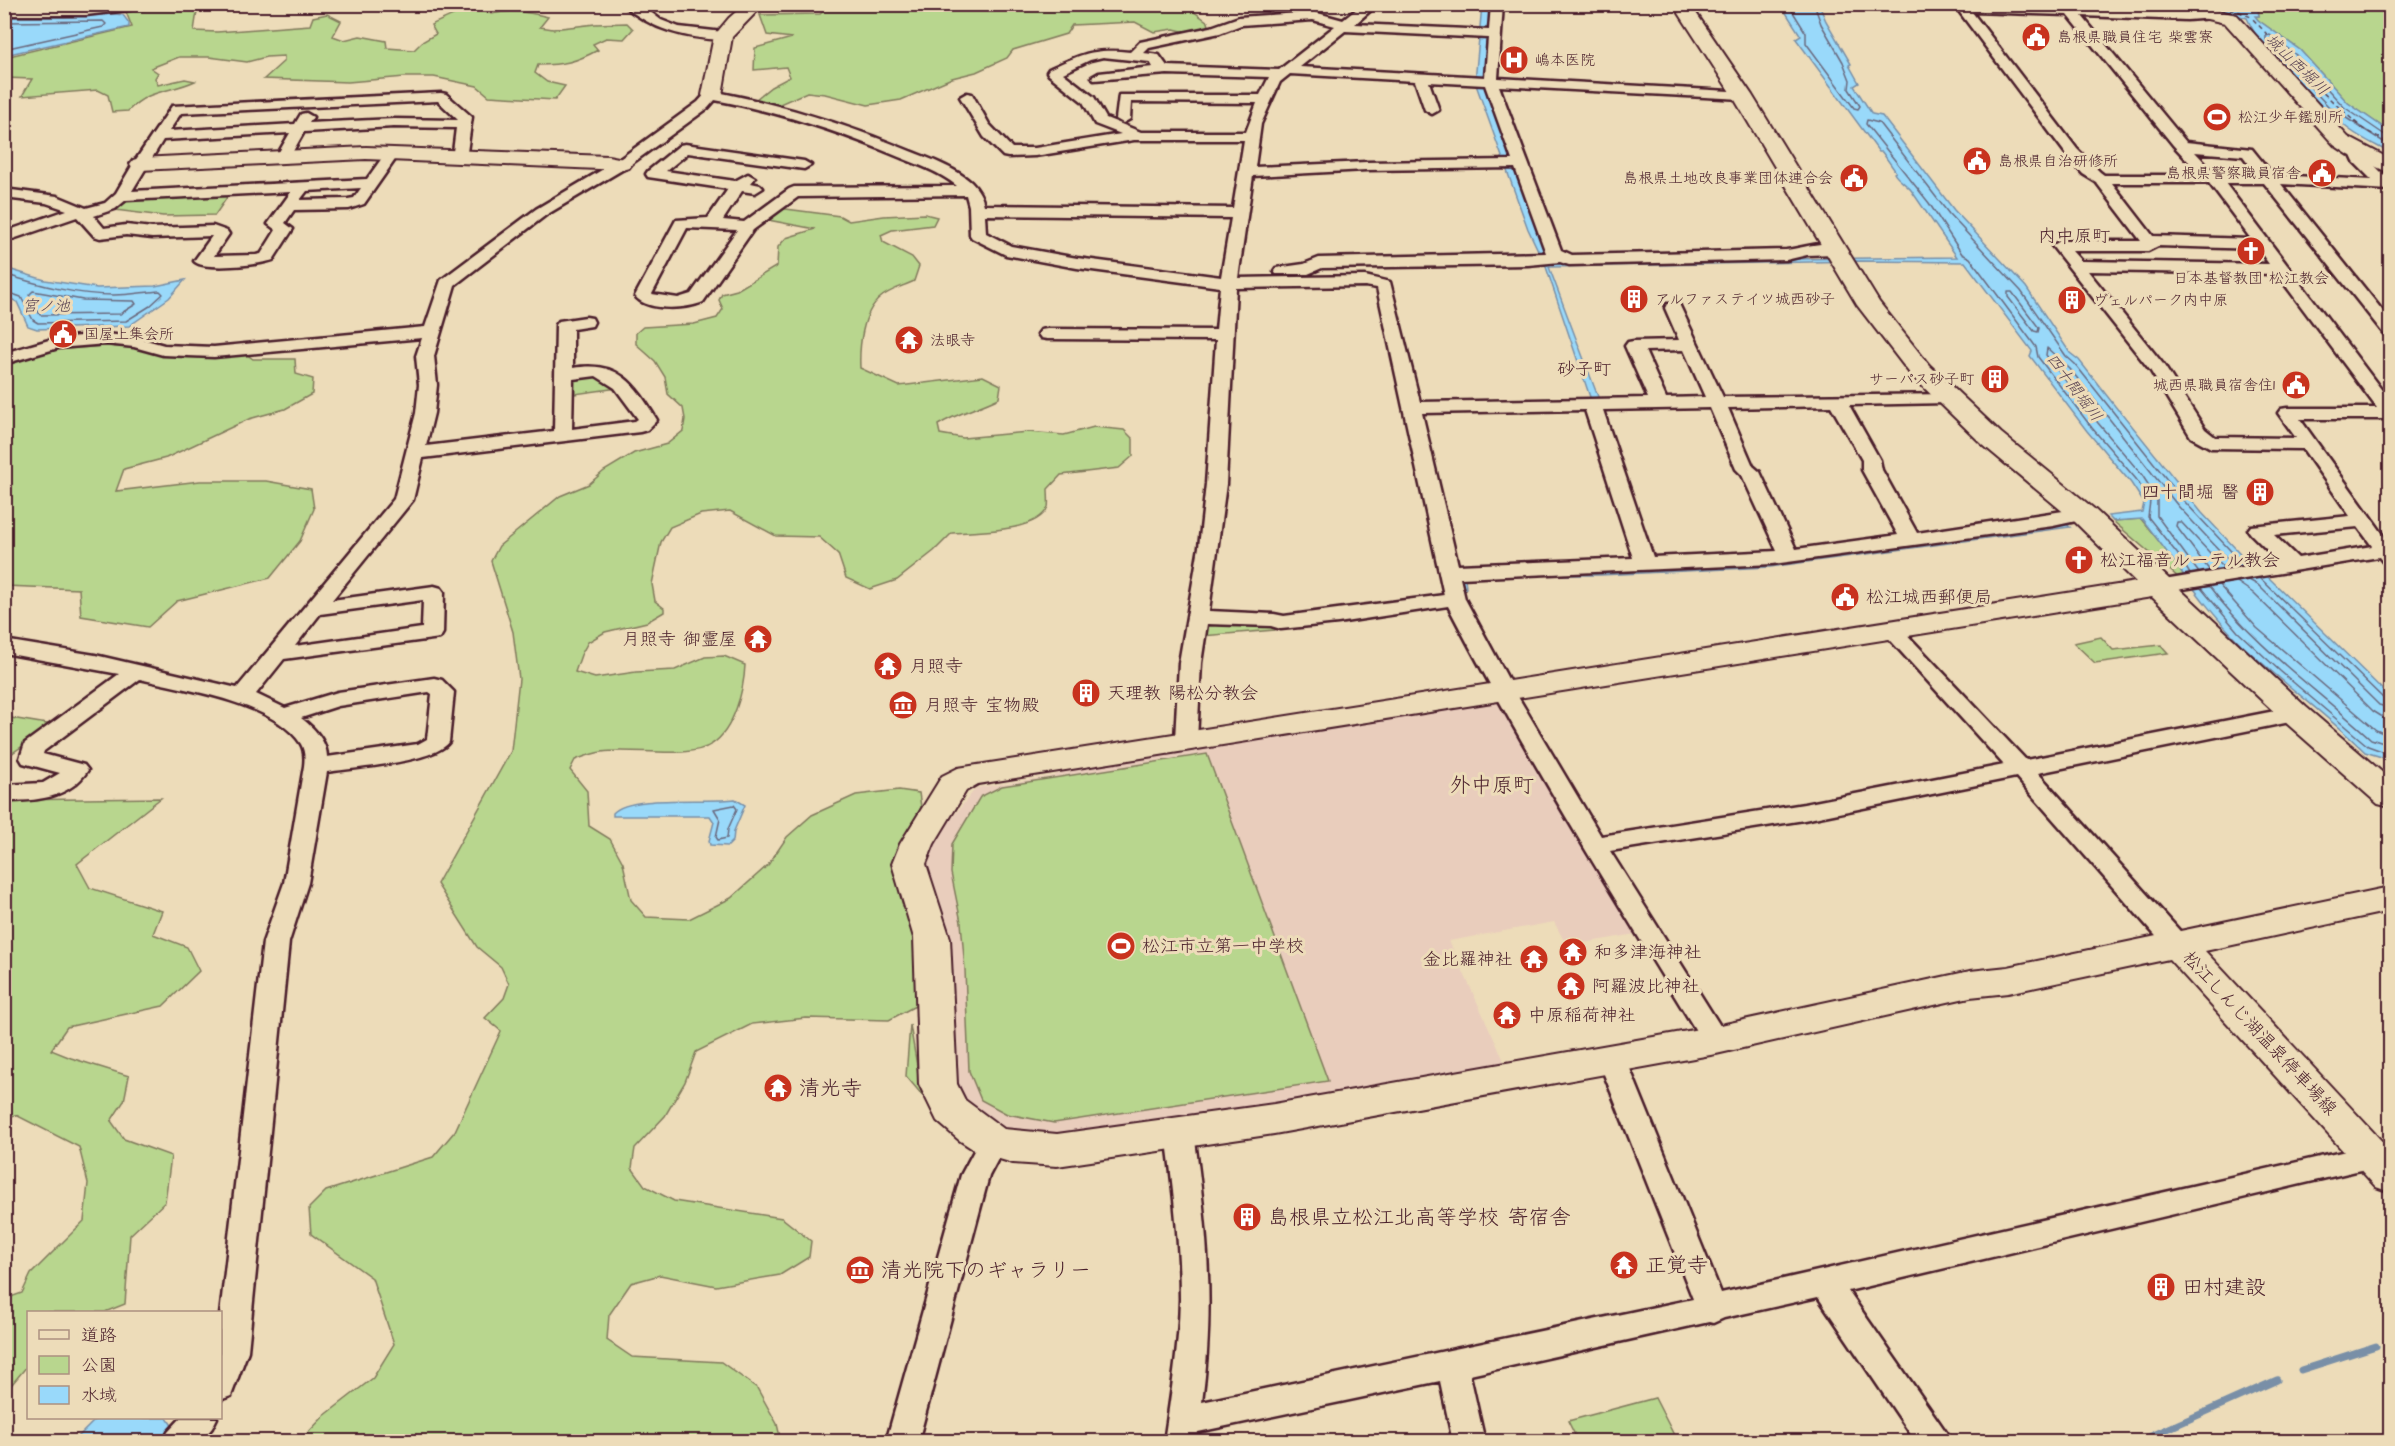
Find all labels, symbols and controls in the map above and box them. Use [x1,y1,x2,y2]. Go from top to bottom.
public building icon: 島根県職員住宅 柴雲寮 [2020,21,2052,53]
place label: 島根県職員住宅 柴雲寮 [2057,27,2213,48]
water label: 城山西堀川 [2261,29,2334,100]
hospital icon: 嶋本医院 [1498,44,1530,76]
place label: 嶋本医院 [1535,50,1595,71]
sports icon: 松江少年鑑別所 [2201,101,2233,133]
place label: 松江少年鑑別所 [2238,107,2343,128]
public building icon: 島根県自治研修所 [1961,145,1993,177]
place label: 島根県自治研修所 [1998,151,2118,172]
public building icon: 島根県警察職員宿舎 [2306,157,2338,189]
public building icon: 島根県土地改良事業団体連合会 [1838,162,1870,194]
place label: 島根県警察職員宿舎 [2166,163,2301,184]
place label: 島根県土地改良事業団体連合会 [1623,168,1833,189]
district label: 内中原町 [2038,224,2110,249]
church icon: 日本基督教団 松江教会 [2235,235,2267,267]
place label: 日本基督教団 松江教会 [2173,268,2329,289]
building icon: アルファステイツ城西砂子 [1618,283,1650,315]
building icon: ヴェルパーク内中原 [2056,284,2088,316]
place label: アルファステイツ城西砂子 [1655,289,1835,310]
place label: ヴェルパーク内中原 [2093,290,2228,311]
water label: 宮ノ池 [22,295,71,317]
public building icon: 国屋上集会所 [47,318,79,350]
place label: 国屋上集会所 [84,324,174,345]
temple icon: 法眼寺 [893,324,925,356]
place label: 法眼寺 [930,330,975,351]
water label: 四十間堀川 [2041,349,2107,426]
district label: 砂子町 [1557,357,1611,382]
building icon: サーパス砂子町 [1979,363,2011,395]
place label: サーパス砂子町 [1869,369,1975,390]
public building icon: 城西県職員宿舎住1 [2280,369,2312,401]
place label: 城西県職員宿舎住1 [2153,375,2275,396]
building icon: 四十間堀 醫 [2244,476,2276,508]
place label: 四十間堀 醫 [2142,480,2239,505]
church icon: 松江福音ルーテル教会 [2063,544,2095,576]
place label: 松江福音ルーテル教会 [2100,548,2280,573]
public building icon: 松江城西郵便局 [1829,581,1861,613]
place label: 松江城西郵便局 [1866,585,1992,610]
temple icon: 月照寺 御霊屋 [742,623,774,655]
place label: 月照寺 御霊屋 [622,627,737,652]
temple icon: 月照寺 [872,650,904,682]
place label: 月照寺 [909,654,963,679]
building icon: 天理教 陽松分教会 [1070,677,1102,709]
place label: 天理教 陽松分教会 [1107,681,1258,706]
museum icon: 月照寺 宝物殿 [887,689,919,721]
place label: 月照寺 宝物殿 [924,693,1039,718]
district label: 外中原町 [1450,771,1534,800]
sports icon: 松江市立第一中学校 [1105,930,1137,962]
place label: 松江市立第一中学校 [1142,934,1304,959]
temple icon: 和多津海神社 [1557,936,1589,968]
place label: 和多津海神社 [1594,940,1702,965]
temple icon: 金比羅神社 [1518,943,1550,975]
street label: 松江しんじ湖温泉停車場線 [2177,946,2342,1121]
place label: 金比羅神社 [1423,947,1513,972]
temple icon: 阿羅波比神社 [1555,970,1587,1002]
place label: 阿羅波比神社 [1592,974,1700,999]
temple icon: 中原稲荷神社 [1491,999,1523,1031]
place label: 中原稲荷神社 [1528,1003,1636,1028]
temple icon: 清光寺 [762,1072,794,1104]
place label: 清光寺 [799,1074,862,1103]
building icon: 島根県立松江北高等学校 寄宿舎 [1231,1201,1263,1233]
place label: 島根県立松江北高等学校 寄宿舎 [1268,1203,1570,1232]
temple icon: 正覚寺 [1608,1249,1640,1281]
place label: 正覚寺 [1645,1251,1708,1280]
museum icon: 清光院下のギャラリー [844,1254,876,1286]
place label: 清光院下のギャラリー [881,1256,1091,1285]
building icon: 田村建設 [2145,1271,2177,1303]
place label: 田村建設 [2182,1273,2266,1302]
legend [27,1311,222,1419]
text: 道路 [81,1323,117,1348]
text: 公園 [81,1353,117,1378]
text: 水域 [81,1383,117,1408]

